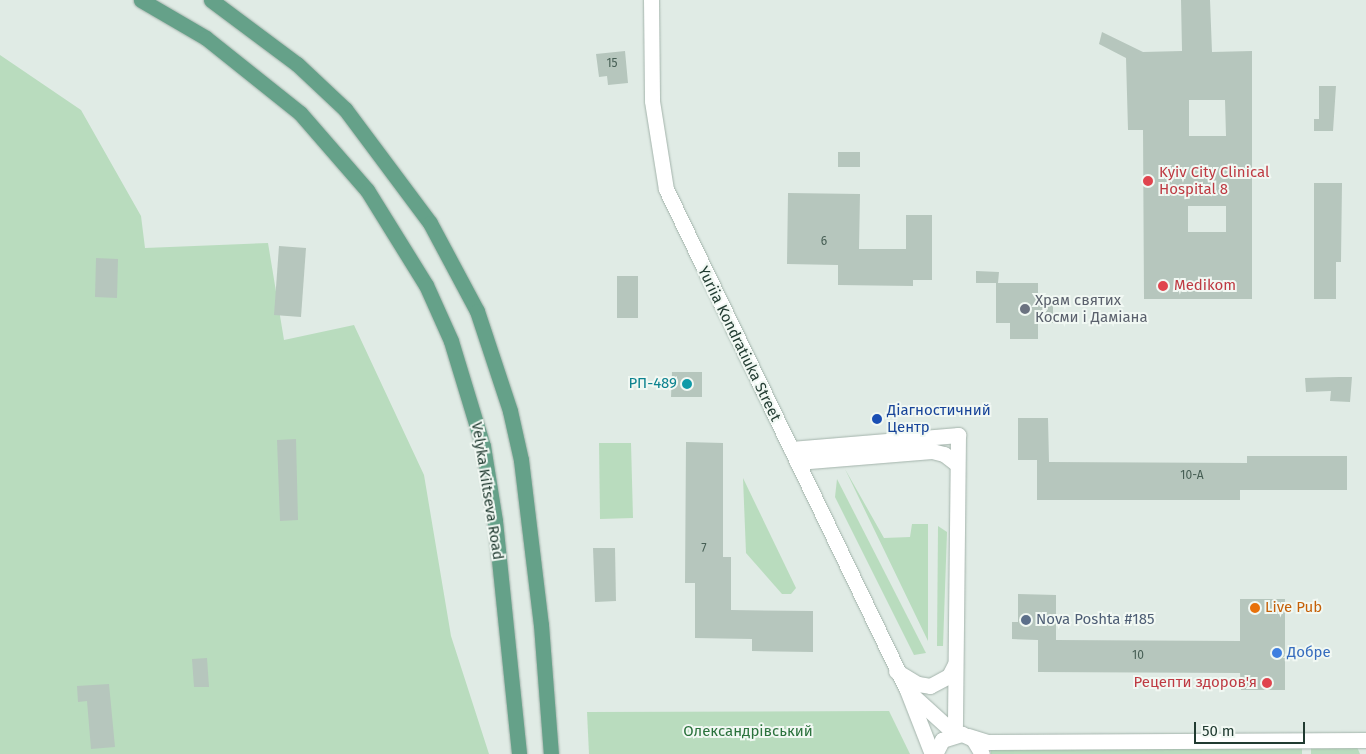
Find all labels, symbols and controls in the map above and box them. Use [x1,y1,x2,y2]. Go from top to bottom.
house number: 15 [606,57,618,71]
place label: Kyiv City Clinical Hospital 8 [1159,163,1269,198]
marker: Kyiv City Clinical Hospital 8 [1141,174,1155,188]
house number: 6 [821,235,827,249]
street label: Yuriia Kondratiuka Street [694,264,784,424]
place label: Medikom [1174,277,1236,295]
marker: Medikom [1156,279,1170,293]
place label: Храм святих Косми і Даміана [1035,291,1148,326]
marker: Храм святих Косми і Даміана [1019,303,1031,315]
place label: РП-489 [628,375,677,393]
marker: РП-489 [681,378,693,390]
place label: Діагностичний Центр [887,401,991,436]
marker: Діагностичний Центр [871,413,883,425]
street label: Velyka Kiltseva Road [467,421,507,561]
house number: 10-А [1180,469,1204,483]
house number: 7 [701,542,707,556]
place label: Live Pub [1265,599,1322,617]
marker: Live Pub [1249,602,1261,614]
place label: Nova Poshta #185 [1036,611,1155,629]
marker: Nova Poshta #185 [1020,614,1032,626]
place label: Добре [1287,644,1331,662]
marker: Добре [1271,647,1283,659]
house number: 10 [1132,649,1144,663]
place label: Рецепти здоров'я [1134,674,1257,692]
marker: Рецепти здоров'я [1261,677,1273,689]
scale bar [1196,712,1307,744]
text: 50 m [1202,722,1235,740]
park label: Олександрівський [683,723,813,741]

